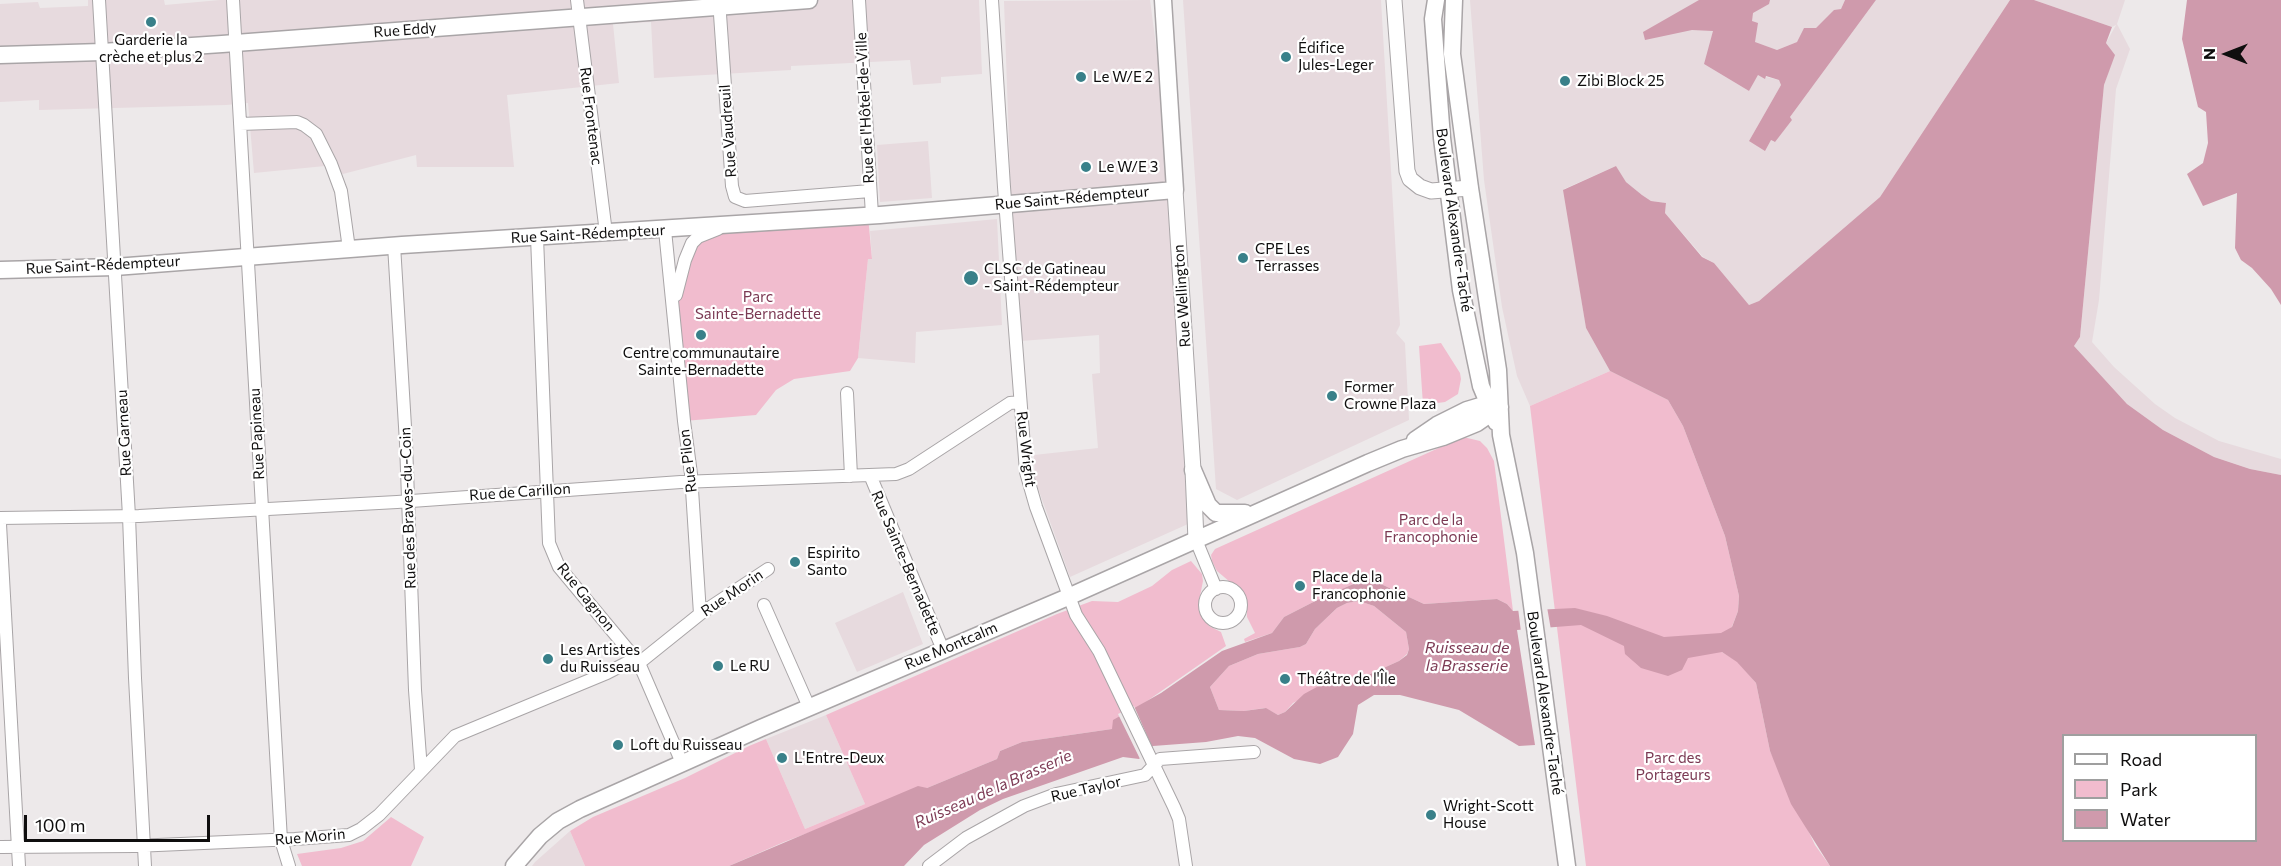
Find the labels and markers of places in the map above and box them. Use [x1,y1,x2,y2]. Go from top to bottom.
marker: Garderie la crèche et plus 2 [144,15,158,29]
place label: Garderie la crèche et plus 2 [99,31,203,66]
place label: Édifice Jules-Leger [1298,39,1374,74]
marker: Édifice Jules-Leger [1279,50,1293,64]
place label: Le W/E 2 [1093,68,1153,86]
marker: Le W/E 2 [1074,70,1088,84]
place label: Zibi Block 25 [1577,72,1664,90]
marker: Zibi Block 25 [1558,74,1572,88]
place label: Le W/E 3 [1098,158,1158,176]
marker: Le W/E 3 [1079,160,1093,174]
place label: CPE Les Terrasses [1255,240,1319,275]
marker: CPE Les Terrasses [1236,251,1250,265]
place label: CLSC de Gatineau - Saint-Rédempteur [984,260,1119,295]
marker: CLSC de Gatineau - Saint-Rédempteur [962,269,980,287]
marker: Centre communautaire Sainte-Bernadette [694,328,708,342]
place label: Centre communautaire Sainte-Bernadette [623,344,779,379]
place label: Former Crowne Plaza [1344,378,1436,413]
marker: Former Crowne Plaza [1325,389,1339,403]
place label: Espirito Santo [807,544,860,579]
marker: Espirito Santo [788,555,802,569]
place label: Place de la Francophonie [1312,568,1406,603]
marker: Place de la Francophonie [1293,579,1307,593]
place label: Les Artistes du Ruisseau [560,641,640,676]
marker: Les Artistes du Ruisseau [541,652,555,666]
place label: Le RU [730,657,770,675]
marker: Le RU [711,659,725,673]
place label: Théâtre de l'Île [1297,670,1396,688]
marker: Théâtre de l'Île [1278,672,1292,686]
place label: Loft du Ruisseau [630,736,742,754]
marker: Loft du Ruisseau [611,738,625,752]
place label: L'Entre-Deux [794,749,885,767]
marker: L'Entre-Deux [775,751,789,765]
place label: Wright-Scott House [1443,797,1534,832]
marker: Wright-Scott House [1424,808,1438,822]

